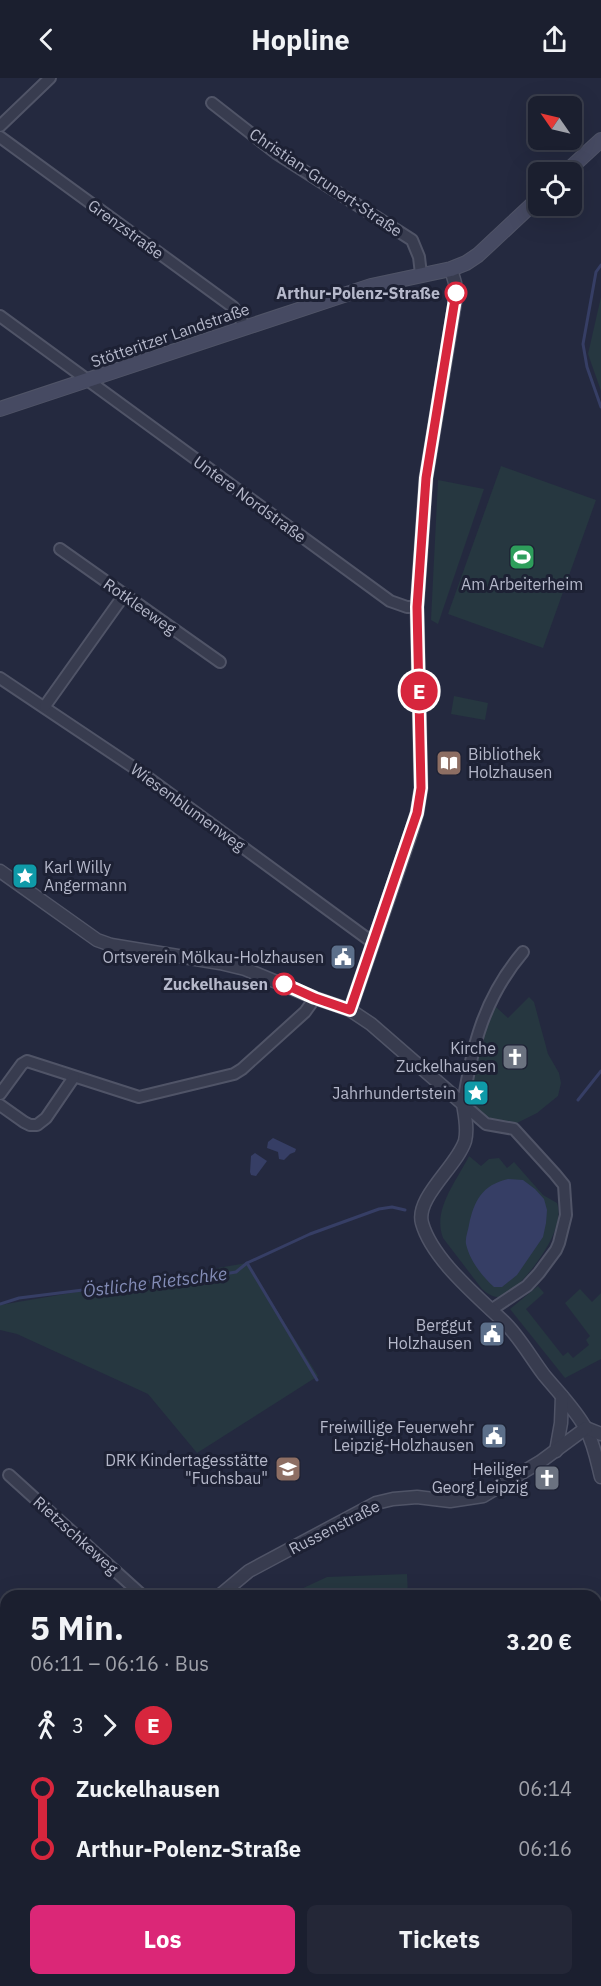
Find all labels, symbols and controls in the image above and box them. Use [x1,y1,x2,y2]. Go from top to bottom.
text: Hopline [251,22,350,57]
icon: back [30,23,63,56]
icon: share [538,23,571,56]
north arrow [528,96,582,150]
map controls [528,96,582,216]
street label: Christian-Grunert-Straße [246,123,406,241]
button: locate [528,162,582,216]
street label: Grenzstraße [84,195,168,263]
marker: Arthur-Polenz-Straße [445,282,467,304]
place label: Arthur-Polenz-Straße [276,283,440,303]
street label: Stötteritzer Landstraße [88,298,252,372]
street label: Untere Nordstraße [190,451,311,547]
sports icon: Am Arbeiterheim [507,542,537,572]
street label: Rotkleeweg [100,574,181,639]
place label: Am Arbeiterheim [461,574,583,594]
line badge: E [400,672,438,710]
text: E [413,677,425,705]
place label: Bibliothek Holzhausen [468,744,552,782]
library icon: Bibliothek Holzhausen [434,748,464,778]
street label: Wiesenblumenweg [127,759,250,856]
place label: Karl Willy Angermann [44,857,127,895]
place icon: Karl Willy Angermann [10,861,40,891]
public building icon: Ortsverein Mölkau-Holzhausen [328,942,358,972]
place label: Ortsverein Mölkau-Holzhausen [102,947,324,967]
marker: Zuckelhausen [273,973,295,995]
place label: Zuckelhausen [163,974,268,994]
place label: Kirche Zuckelhausen [396,1038,496,1076]
church icon: Kirche Zuckelhausen [500,1042,530,1072]
place icon: Jahrhundertstein [461,1078,491,1108]
place label: Jahrhundertstein [332,1083,456,1103]
water label: Östliche Rietschke [82,1262,228,1302]
place label: Berggut Holzhausen [388,1315,472,1353]
public building icon: Berggut Holzhausen [477,1319,507,1349]
place label: Freiwillige Feuerwehr Leipzig-Holzhausen [320,1417,474,1455]
public building icon: Freiwillige Feuerwehr Leipzig-Holzhausen [479,1421,509,1451]
place label: DRK Kindertagesstätte "Fuchsbau" [105,1450,268,1488]
school or university icon: DRK Kindertagesstätte "Fuchsbau" [273,1454,303,1484]
place label: Heiliger Georg Leipzig [432,1459,529,1497]
church icon: Heiliger Georg Leipzig [532,1463,562,1493]
street label: Rietzschkeweg [29,1492,123,1579]
street label: Russenstraße [285,1495,383,1558]
text: 5 Min. [30,1606,124,1649]
text: 3.20 € [507,1627,572,1656]
text: 06:11 – 06:16 · Bus [30,1650,209,1677]
icon: walk [30,1709,63,1742]
icon: forward [93,1709,126,1742]
text: E [147,1711,160,1739]
text: 3 [72,1712,84,1739]
text: Zuckelhausen [76,1774,220,1803]
text: 06:14 [518,1775,572,1802]
text: Arthur-Polenz-Straße [76,1834,301,1863]
text: 06:16 [518,1835,572,1862]
button: Los [30,1905,295,1974]
button: Tickets [307,1905,572,1974]

